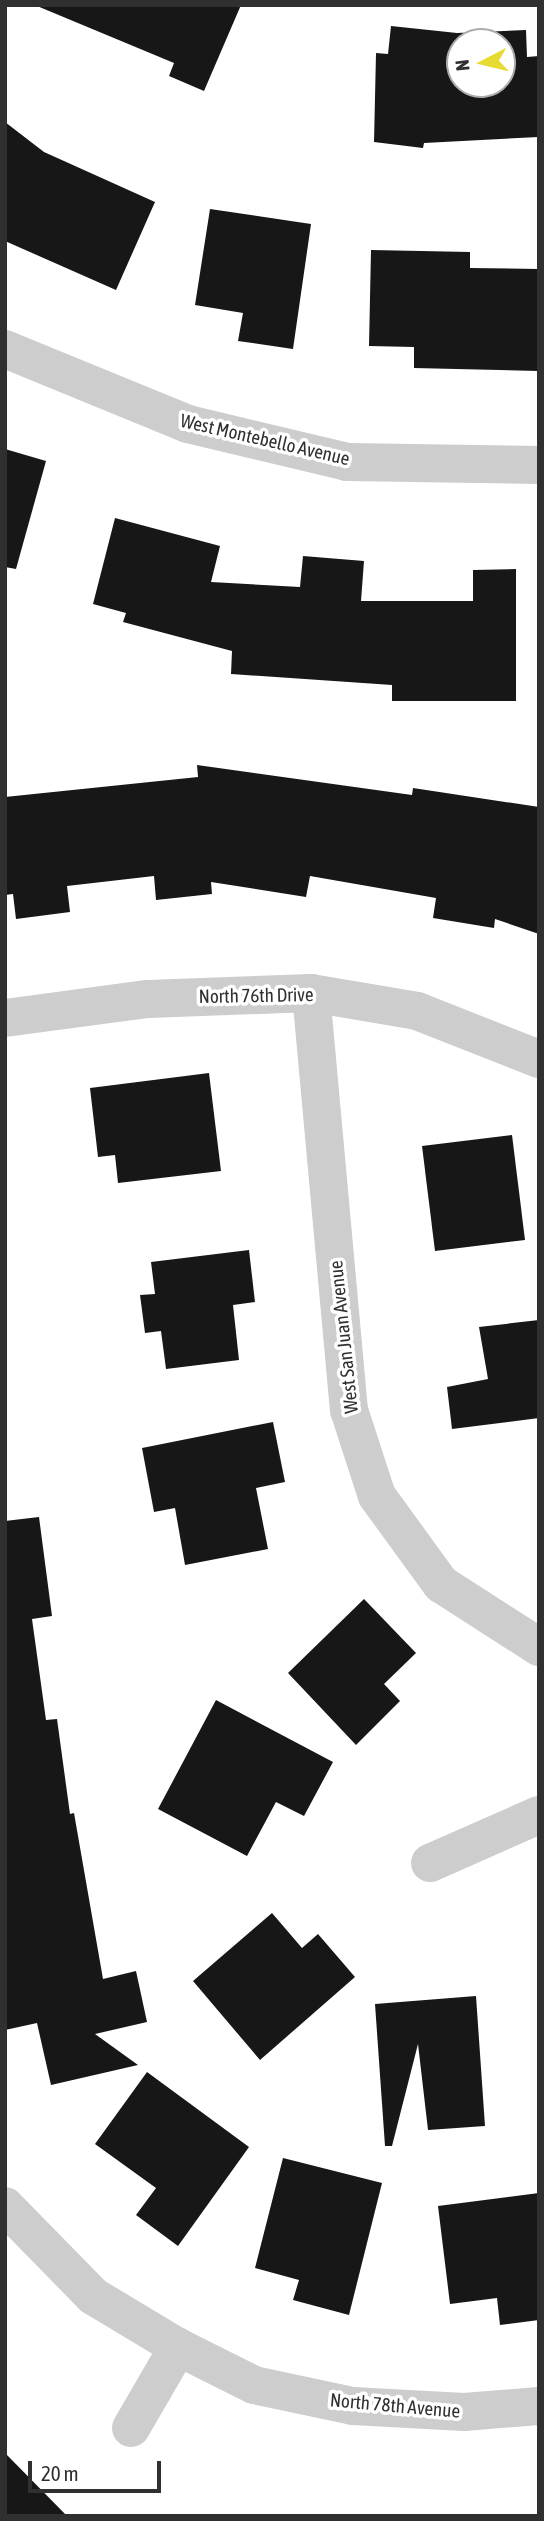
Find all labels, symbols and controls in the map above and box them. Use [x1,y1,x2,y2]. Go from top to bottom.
north arrow [446,28,516,98]
text: N [451,58,474,72]
street label: West Montebello Avenue [178,409,352,471]
street label: North 76th Drive [198,984,314,1008]
street label: West San Juan Avenue [325,1259,363,1415]
street label: North 78th Avenue [329,2389,461,2423]
scale bar [32,2448,164,2492]
text: 20 m [41,2461,79,2485]

